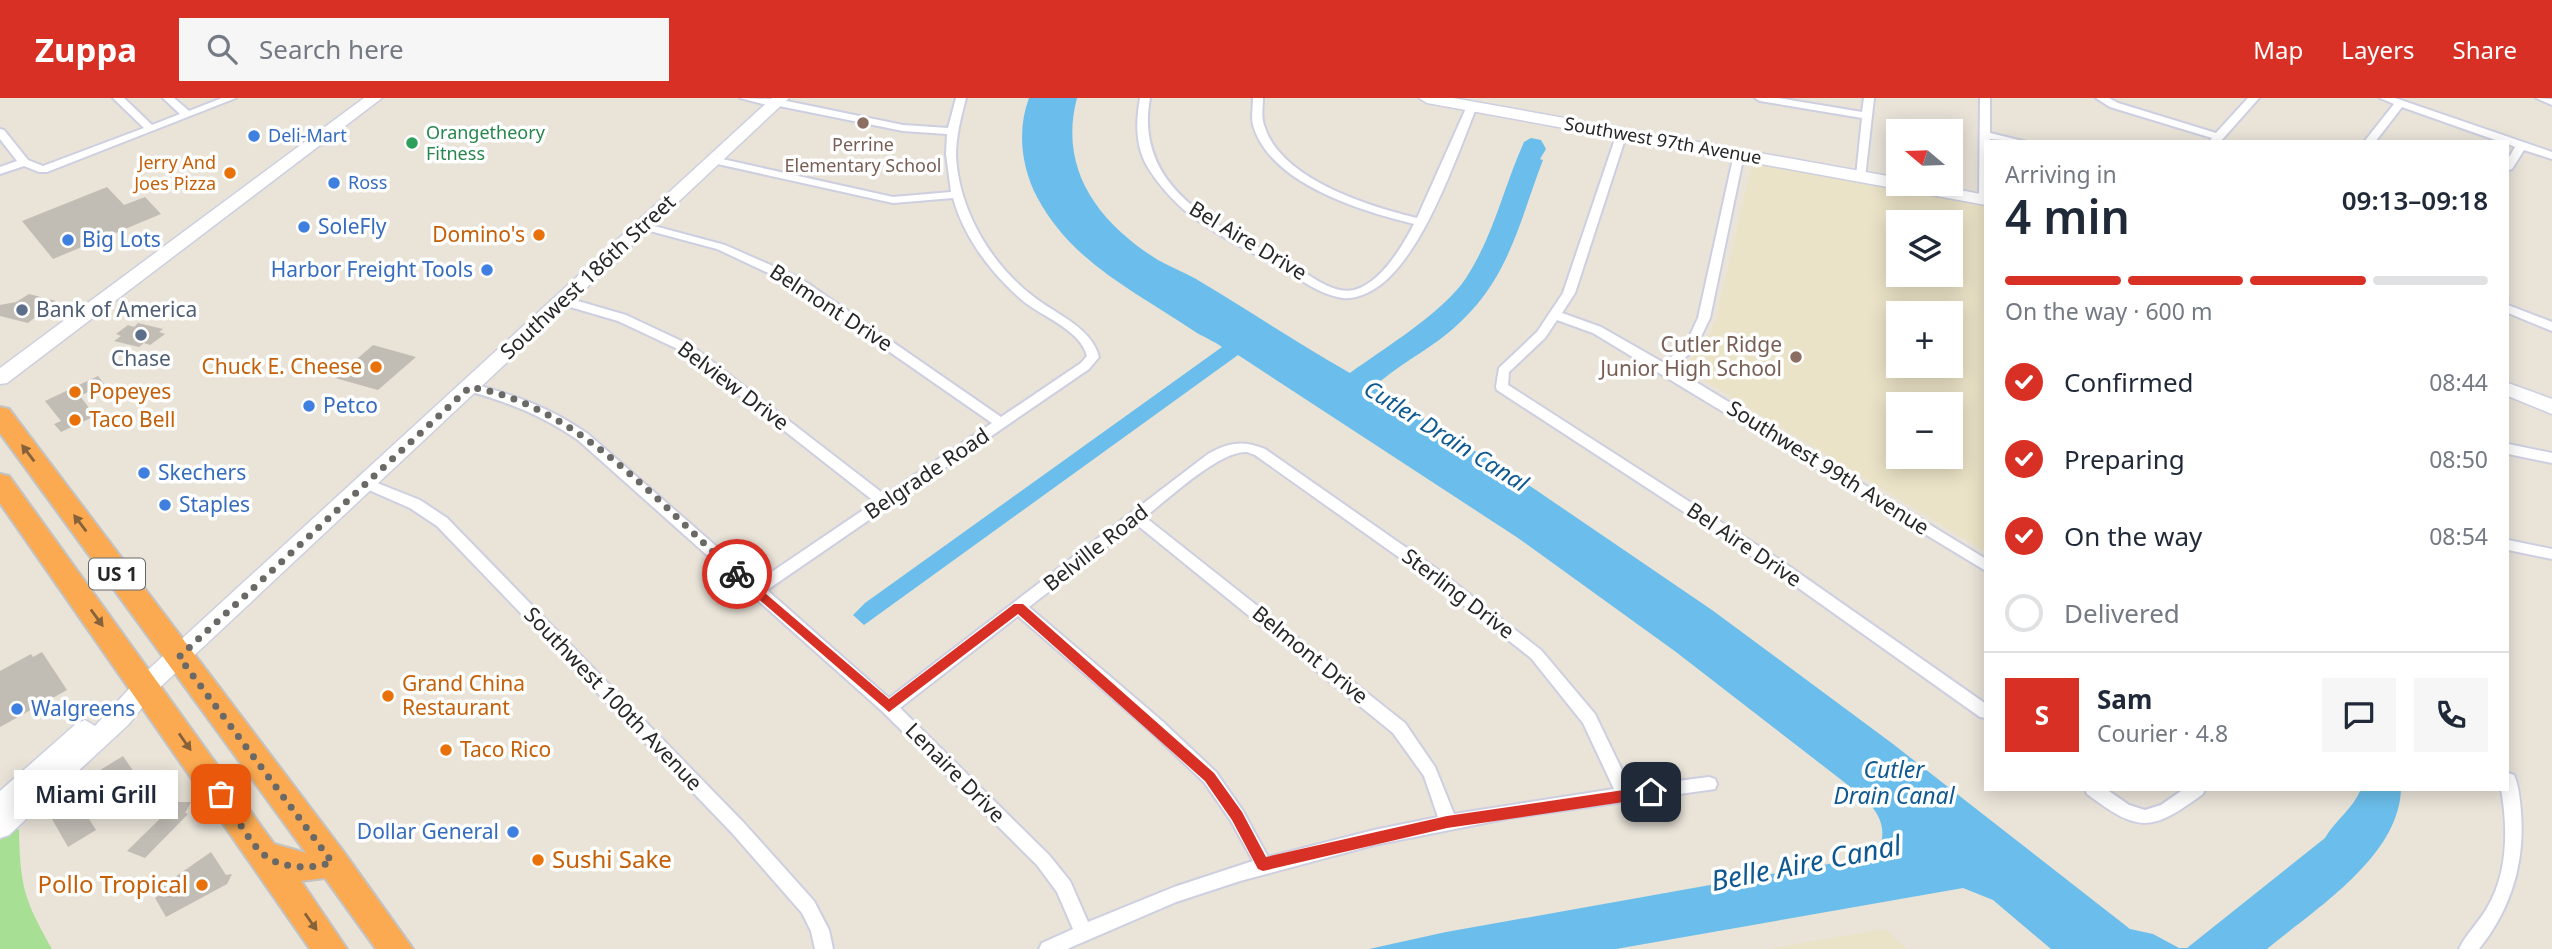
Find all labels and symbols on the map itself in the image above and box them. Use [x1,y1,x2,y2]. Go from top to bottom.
street label: Southwest 97th Avenue [1563,111,1764,169]
marker: Perrine Elementary School [855,115,871,131]
north arrow [1886,119,1964,196]
place label: Orangetheory Fitness [426,120,546,165]
place label: Deli-Mart [268,123,347,147]
marker: Deli-Mart [246,128,262,144]
place label: Perrine Elementary School [785,132,941,177]
marker: Orangetheory Fitness [404,135,420,151]
place label: Jerry And Joes Pizza [132,150,216,195]
marker: Jerry And Joes Pizza [222,165,238,181]
place label: Ross [348,170,387,194]
marker: Ross [326,175,342,191]
street label: Southwest 186th Street [494,187,681,365]
street label: Bel Aire Drive [1184,194,1313,286]
place label: SoleFly [318,212,387,240]
marker: SoleFly [296,219,312,235]
place label: Domino's [432,220,525,248]
place label: Big Lots [82,225,161,253]
marker: Domino's [531,227,547,243]
marker: Big Lots [60,232,76,248]
place label: Harbor Freight Tools [271,255,473,283]
street label: Belmont Drive [765,257,898,357]
marker: Harbor Freight Tools [479,262,495,278]
place label: Bank of America [36,295,197,323]
marker: Bank of America [14,302,30,318]
marker: Chase [133,327,149,343]
place label: Cutler Ridge Junior High School [1598,330,1782,382]
street label: Belview Drive [672,334,795,436]
place label: Chase [111,344,171,372]
marker: Cutler Ridge Junior High School [1788,349,1804,365]
place label: Chuck E. Cheese [201,352,362,380]
marker: Chuck E. Cheese [368,359,384,375]
water label: Cutler Drain Canal [1358,372,1536,499]
place label: Popeyes [89,377,171,405]
marker: Popeyes [67,384,83,400]
place label: Petco [323,391,378,419]
street label: Southwest 99th Avenue [1722,394,1935,541]
marker: Petco [301,398,317,414]
place label: Taco Bell [89,405,175,433]
marker: Taco Bell [67,412,83,428]
street label: Belgrade Road [859,421,994,525]
one-way arrow [21,444,35,462]
place label: Skechers [158,458,246,486]
marker: Skechers [136,465,152,481]
place label: Staples [179,490,250,518]
street label: Bel Aire Drive [1682,495,1807,593]
marker: Staples [157,497,173,513]
street label: Belville Road [1037,498,1153,597]
one-way arrow [73,514,87,532]
courier [702,539,772,609]
street label: Sterling Drive [1397,542,1520,645]
road number: US 1 [89,559,145,589]
street label: Belmont Drive [1247,599,1374,710]
street label: Southwest 100th Avenue [519,600,709,796]
one-way arrow [90,609,104,627]
place label: Grand China Restaurant [402,669,525,721]
marker: Grand China Restaurant [380,688,396,704]
place label: Walgreens [31,694,135,722]
marker: Walgreens [9,701,25,717]
street label: Lenaire Drive [900,716,1012,828]
one-way arrow [178,733,192,751]
place label: Taco Rico [460,735,551,763]
marker: Taco Rico [438,742,454,758]
water label: Cutler Drain Canal [1833,753,1956,811]
pin [1621,762,1681,822]
pin [191,764,251,824]
callout: Miami Grill [15,770,179,818]
place label: Dollar General [357,817,499,845]
marker: Dollar General [505,824,521,840]
water label: Belle Aire Canal [1707,825,1905,899]
place label: Sushi Sake [552,842,672,875]
marker: Sushi Sake [530,852,546,868]
place label: Pollo Tropical [38,867,188,900]
marker: Pollo Tropical [194,877,210,893]
one-way arrow [304,913,318,931]

